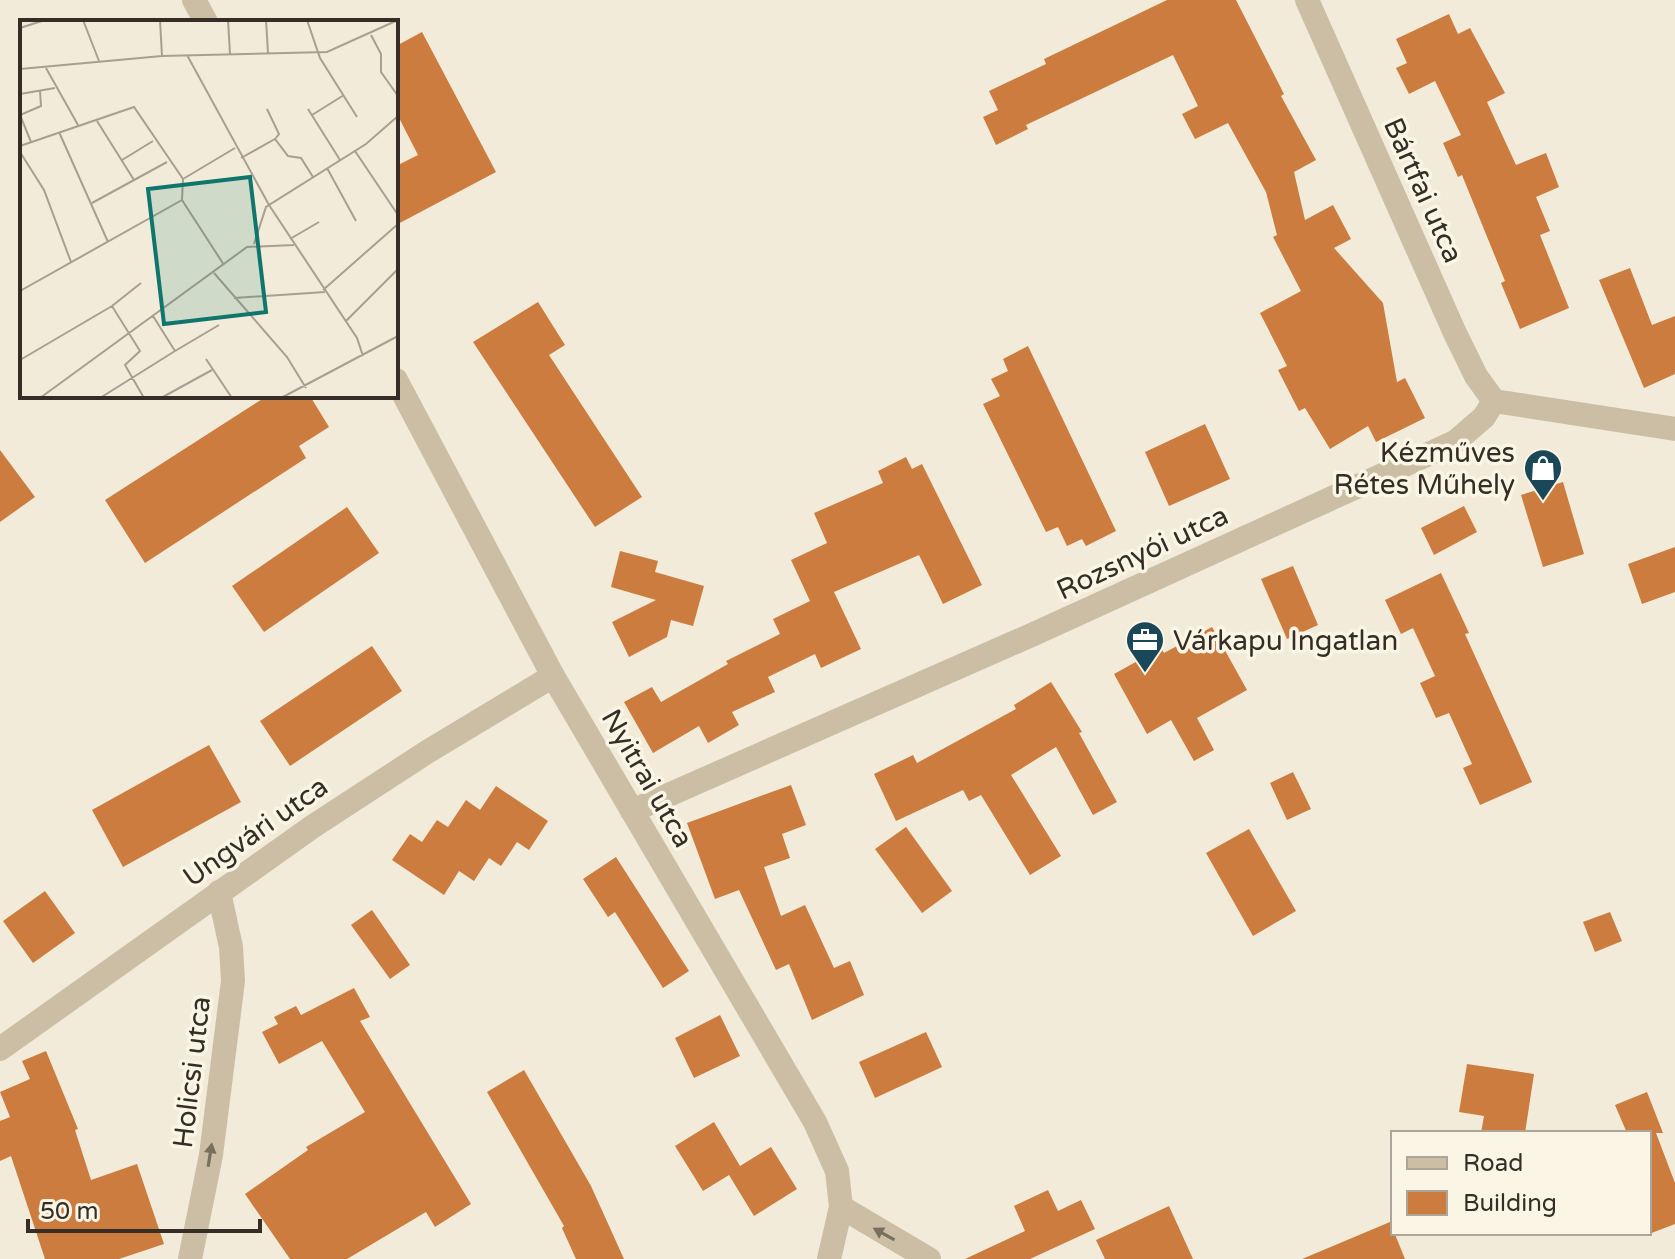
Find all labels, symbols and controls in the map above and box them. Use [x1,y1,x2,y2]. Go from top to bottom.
inset map [20,20,398,398]
street label: Bártfai utca [1376,113,1470,268]
place label: Kézműves Rétes Műhely [1334,436,1515,502]
shop icon: Kézműves Rétes Műhely [1522,447,1564,502]
street label: Rozsnyói utca [1051,498,1234,608]
office icon: Várkapu Ingatlan [1124,619,1166,674]
place label: Várkapu Ingatlan [1173,624,1398,658]
street label: Nyitrai utca [594,703,700,854]
street label: Ungvári utca [177,769,335,894]
street label: Holicsi utca [166,994,218,1150]
legend [1391,1131,1651,1235]
one-way arrow [204,1142,217,1167]
text: Road [1463,1149,1523,1178]
scale bar [28,1183,260,1233]
text: Building [1463,1189,1557,1218]
text: 50 m [40,1197,98,1226]
one-way arrow [873,1227,895,1241]

